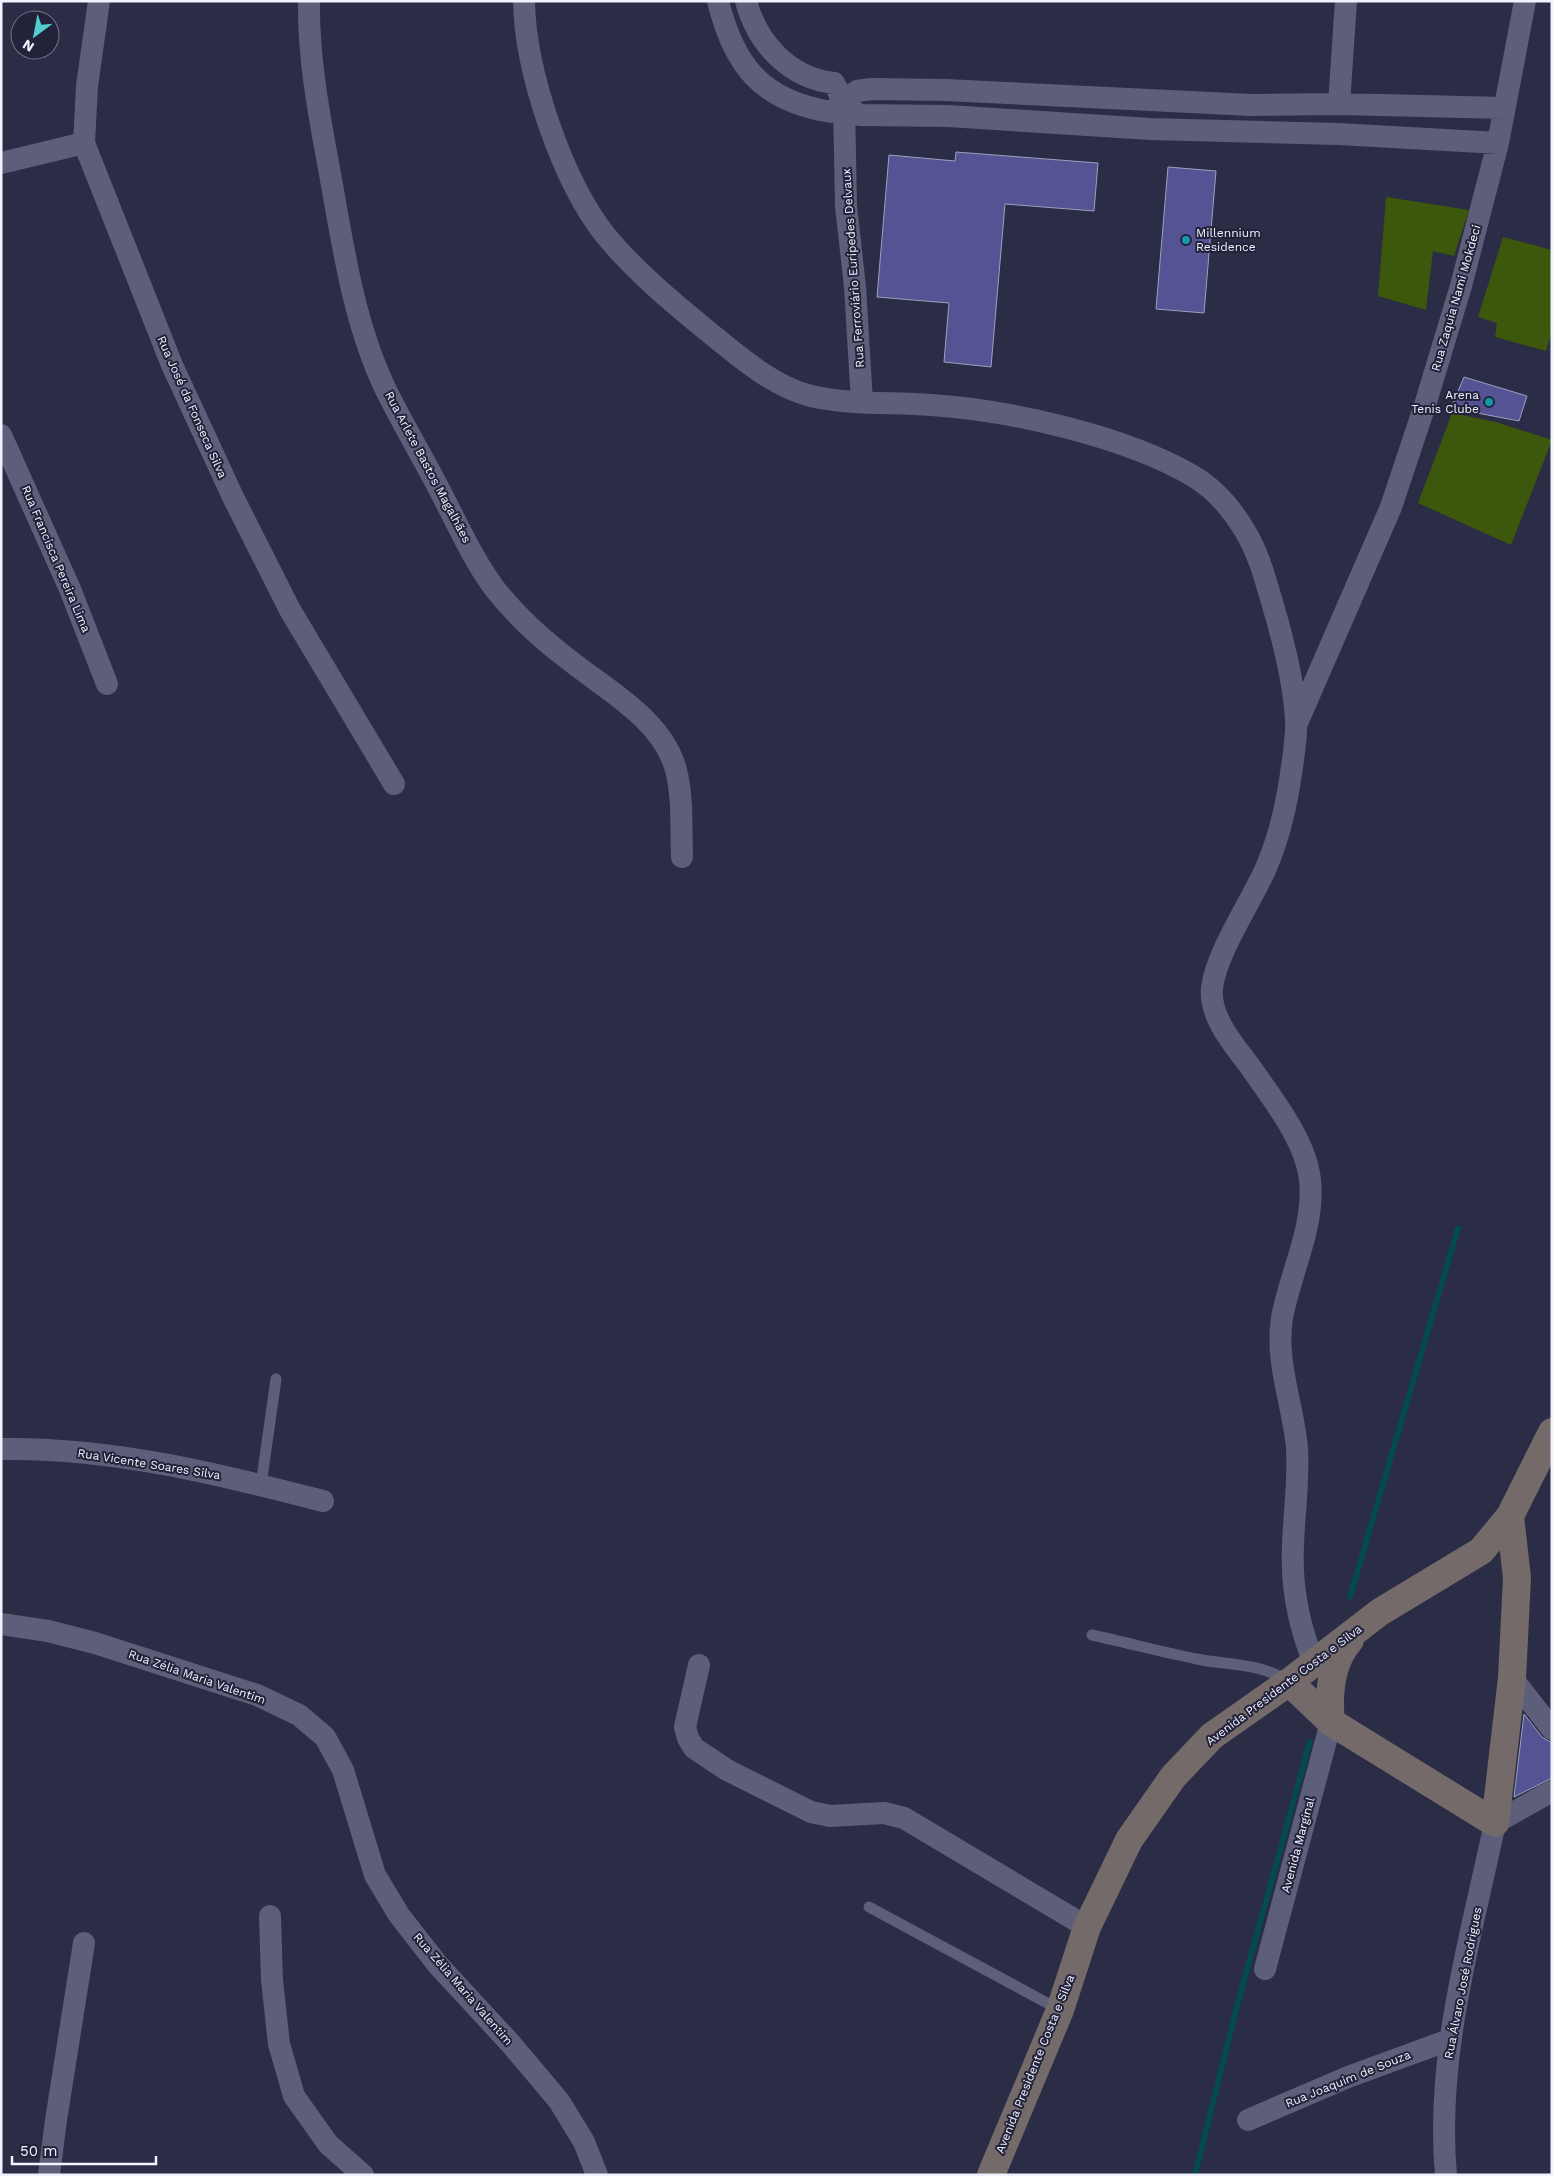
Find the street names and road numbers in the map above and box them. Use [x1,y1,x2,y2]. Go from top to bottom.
street label: Rua Ferroviário Eurípedes Delvaux [839,168,867,368]
street label: Rua Zaquia Nami Mokdeci [1428,223,1484,373]
street label: Rua José da Fonseca Silva [154,334,230,480]
street label: Rua Arlete Bastos Magalhães [382,389,474,545]
street label: Rua Francisca Pereira Lima [19,484,93,635]
street label: Rua Vicente Soares Silva [77,1446,222,1482]
street label: Avenida Presidente Costa e Silva [1203,1622,1365,1748]
street label: Rua Zélia Maria Valentim [127,1647,267,1707]
street label: Avenida Marginal [1278,1795,1318,1894]
street label: Rua Álvaro José Rodrigues [1441,1906,1485,2060]
street label: Rua Zélia Maria Valentim [410,1930,516,2048]
street label: Avenida Presidente Costa e Silva [993,1973,1077,2155]
street label: Rua Joaquim de Souza [1283,2047,1413,2111]

